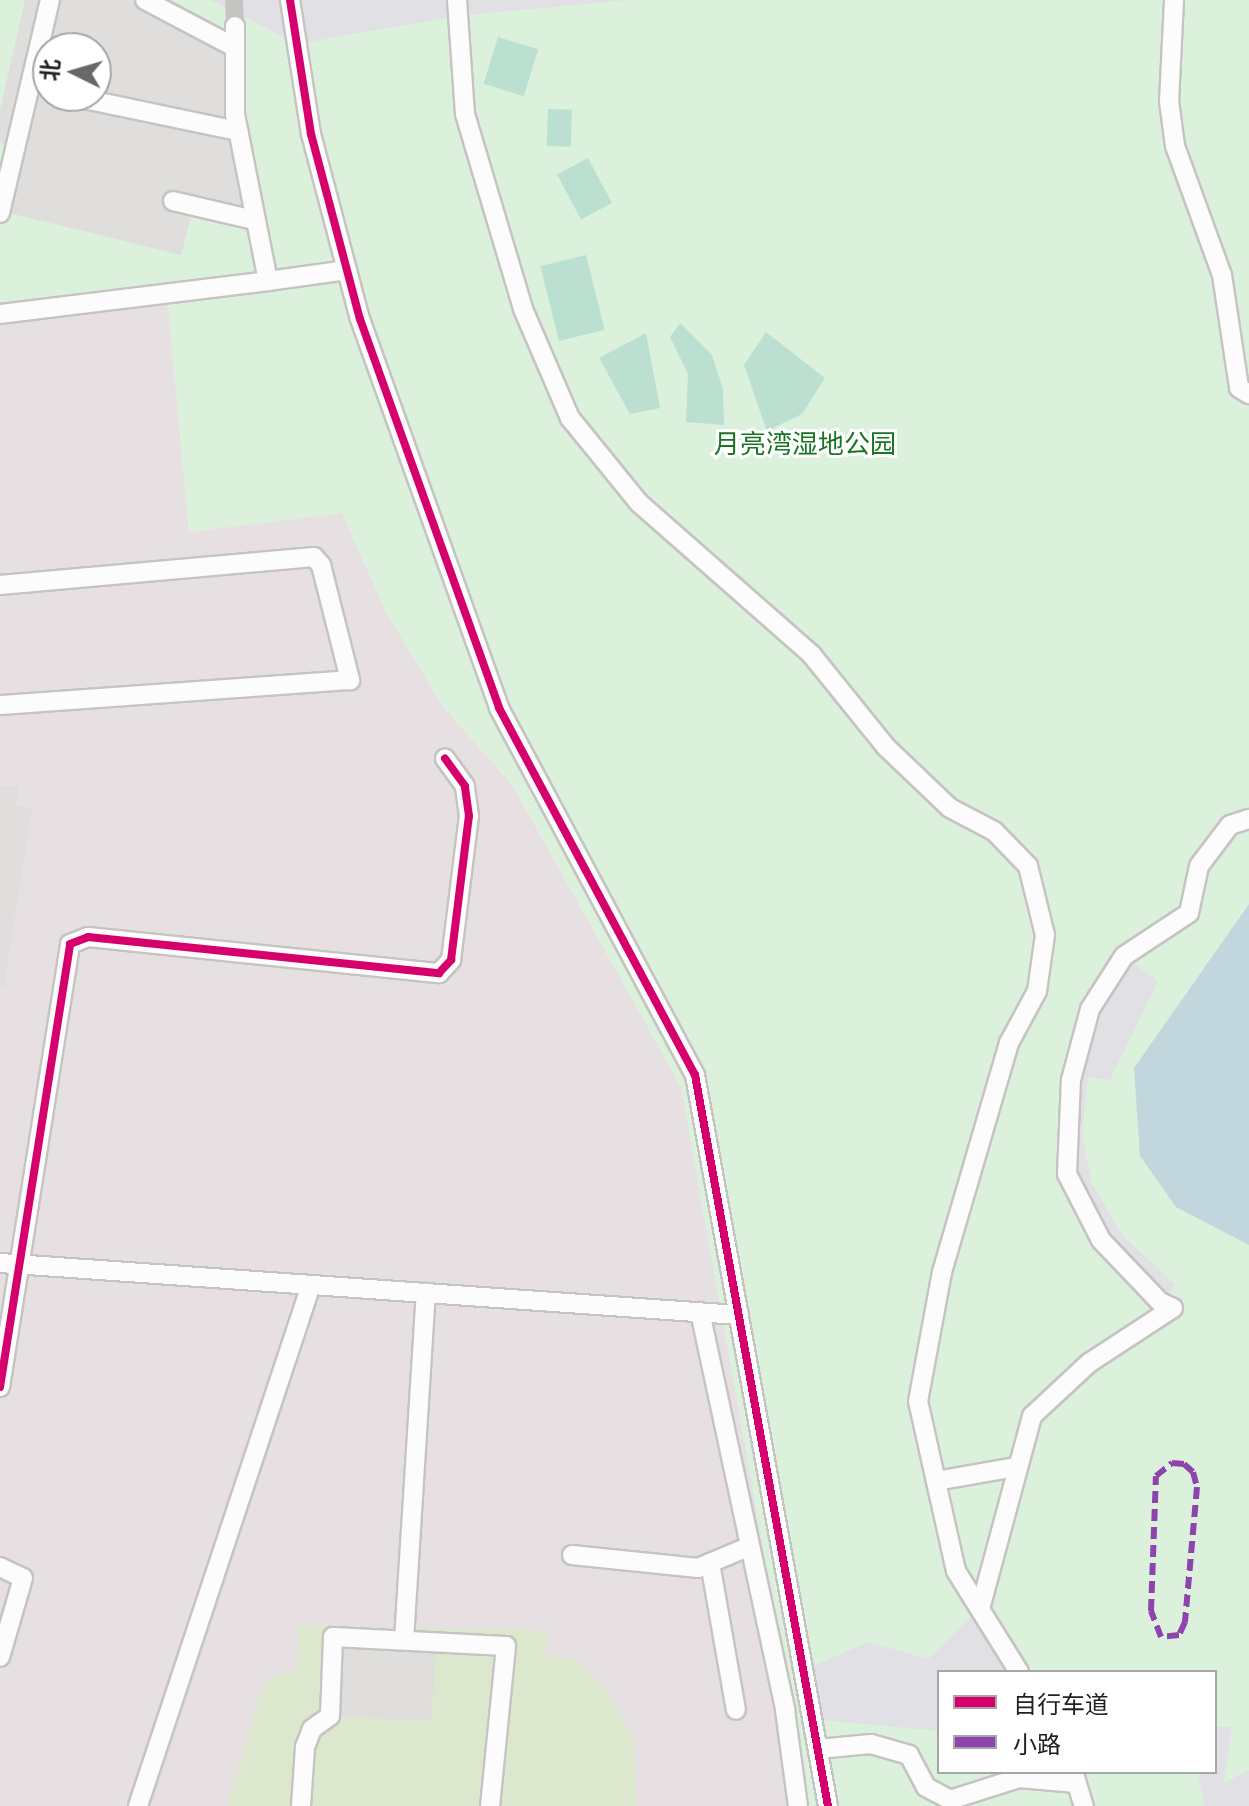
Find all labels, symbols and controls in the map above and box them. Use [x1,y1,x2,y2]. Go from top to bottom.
north arrow [32,32,112,112]
text: 北 [36,58,64,82]
park label: 月亮湾湿地公园 [714,429,896,461]
legend [937,1670,1217,1774]
text: 自行车道 [1013,1691,1109,1718]
text: 小路 [1013,1731,1061,1758]

